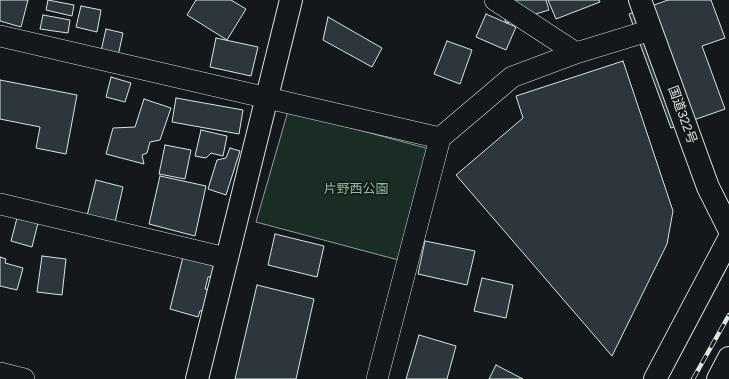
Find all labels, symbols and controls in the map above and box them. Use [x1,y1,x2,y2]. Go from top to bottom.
street label: 国道322号 [664,84,700,146]
park label: 片野西公園 [324,181,388,197]

